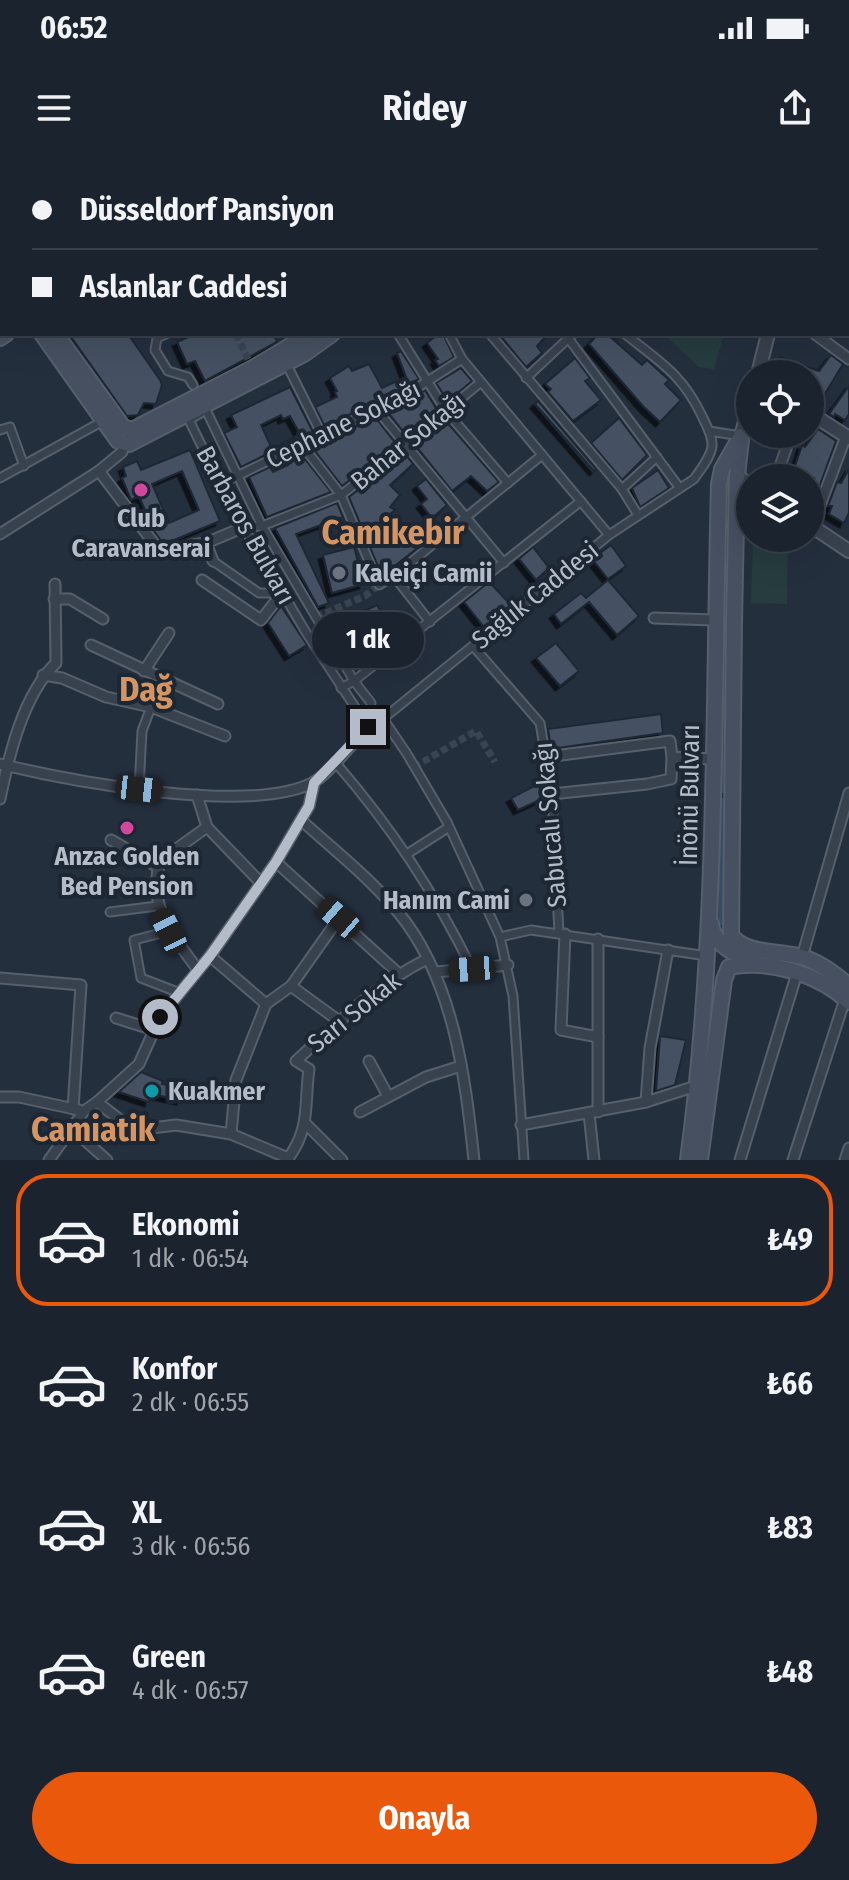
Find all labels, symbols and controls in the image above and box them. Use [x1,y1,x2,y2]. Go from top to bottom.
text: 06:52 [40,10,107,46]
icon: menu [32,86,76,130]
text: Ridey [382,86,467,130]
icon: share [773,86,817,130]
text: Düsseldorf Pansiyon [80,192,334,228]
text: Aslanlar Caddesi [80,269,287,305]
map controls [736,360,824,552]
button: locate [736,360,824,448]
street label: Cephane Sokağı [261,374,426,475]
street label: Bahar Sokağı [345,386,472,497]
street label: Barbaros Bulvarı [189,441,302,610]
button: layers [736,464,824,552]
marker: Club Caravanserai [132,481,150,499]
place label: Club Caravanserai [72,503,210,564]
district label: Camikebir [322,512,465,553]
street label: Sağlık Caddesi [466,535,605,656]
place label: Kaleiçi Camii [355,558,493,589]
marker: Kaleiçi Camii [330,564,348,582]
callout: 1 dk [312,611,424,667]
text: 1 dk [346,624,390,655]
district label: Dağ [119,669,173,710]
route end [350,709,386,745]
street label: İnönü Bulvarı [673,724,706,866]
street label: Sabucalı Sokağı [528,741,573,909]
car [114,775,164,803]
marker: Anzac Golden Bed Pension [118,819,136,837]
place label: Anzac Golden Bed Pension [53,841,200,902]
place label: Hanım Cami [383,885,510,916]
marker: Hanım Cami [517,891,535,909]
car [313,893,365,943]
car [148,904,190,958]
car [447,955,497,983]
street label: Sarı Sokak [302,965,408,1059]
route start [142,999,178,1035]
place label: Kuakmer [168,1076,265,1107]
marker: Kuakmer [143,1082,161,1100]
district label: Camiatik [31,1109,156,1150]
icon: car [36,1204,108,1276]
text: Ekonomi [132,1207,240,1243]
text: ₺49 [767,1222,813,1258]
text: 1 dk · 06:54 [132,1243,249,1274]
icon: car [36,1348,108,1420]
text: Konfor [132,1351,217,1387]
text: ₺66 [766,1366,813,1402]
text: 2 dk · 06:55 [132,1387,249,1418]
icon: car [36,1492,108,1564]
text: XL [132,1495,162,1531]
text: ₺83 [767,1510,813,1546]
text: 3 dk · 06:56 [132,1531,251,1562]
icon: car [36,1636,108,1708]
text: Green [132,1639,206,1675]
text: ₺48 [766,1654,813,1690]
text: 4 dk · 06:57 [132,1675,248,1706]
button: Onayla [32,1772,817,1864]

